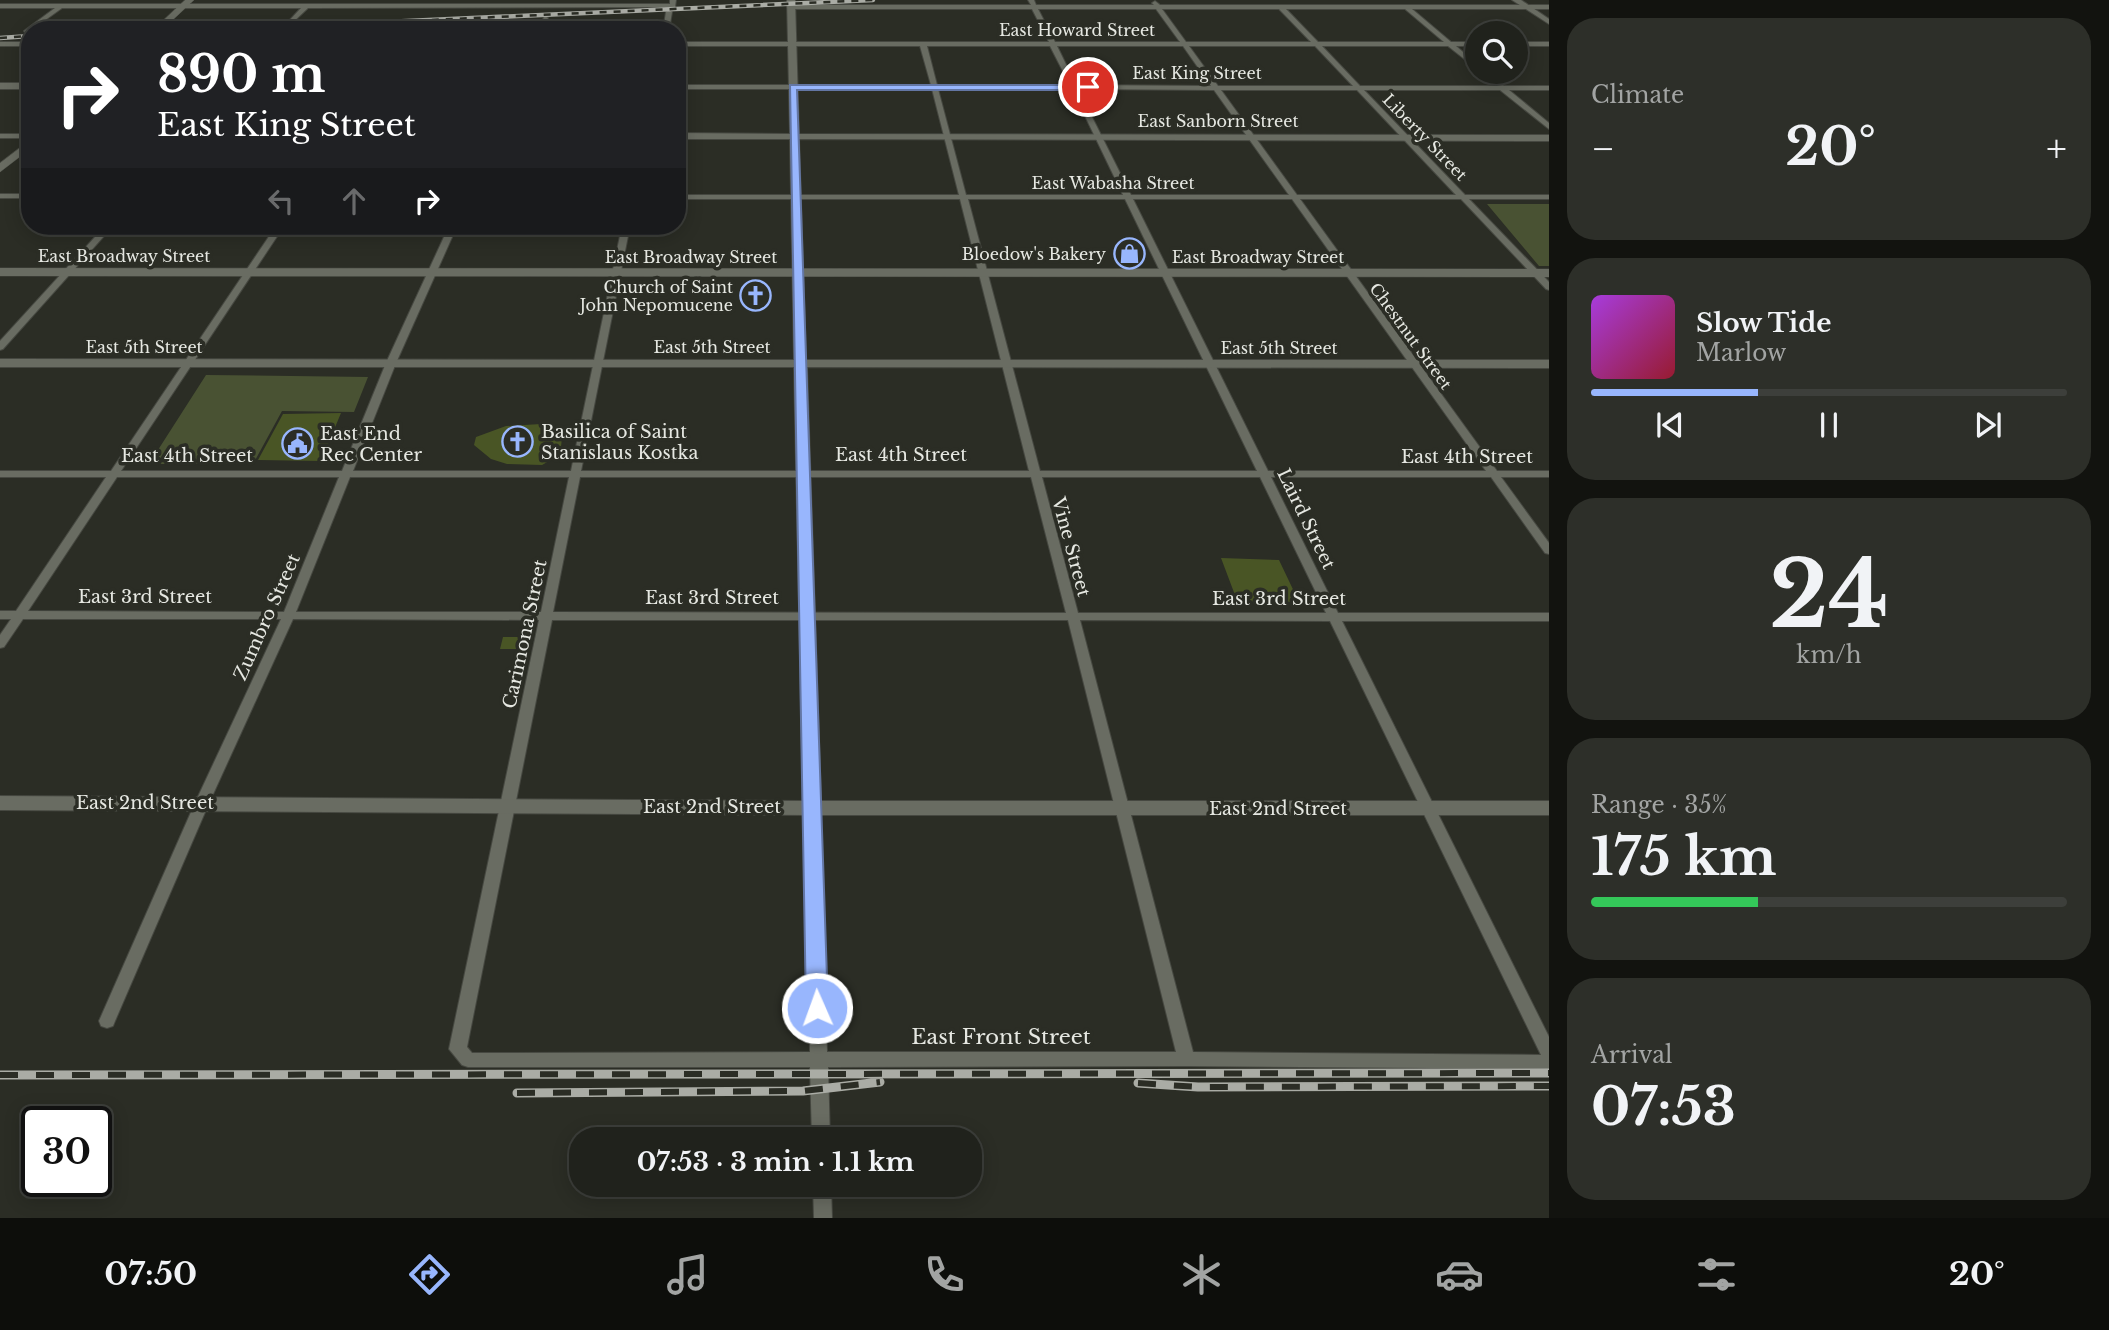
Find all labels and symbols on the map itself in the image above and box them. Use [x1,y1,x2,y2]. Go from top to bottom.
street label: East Howard Street [999,20,1155,40]
pin [1058,57,1118,117]
street label: East King Street [1132,63,1262,83]
street label: Liberty Street [1379,89,1471,185]
street label: East Sanborn Street [1138,111,1298,131]
street label: East Wabasha Street [1031,173,1195,193]
shop icon: Bloedow's Bakery [1112,237,1146,271]
place label: Bloedow's Bakery [962,244,1107,264]
street label: East Broadway Street [38,246,210,266]
street label: East Broadway Street [605,247,777,267]
street label: East Broadway Street [1172,247,1344,267]
place label: Church of Saint John Nepomucene [578,277,733,315]
church icon: Church of Saint John Nepomucene [739,279,773,313]
street label: Chestnut Street [1366,279,1456,393]
street label: East 5th Street [85,337,203,357]
street label: East 5th Street [653,337,771,357]
street label: East 5th Street [1220,338,1338,358]
place label: Basilica of Saint Stanislaus Kostka [541,421,699,464]
place label: East End Rec Center [320,423,422,466]
church icon: Basilica of Saint Stanislaus Kostka [501,425,535,459]
public building icon: East End Rec Center [280,427,314,461]
street label: East 4th Street [835,444,967,466]
street label: East 4th Street [121,445,253,467]
street label: East 4th Street [1401,446,1533,468]
street label: Laird Street [1272,465,1340,573]
street label: Vine Street [1047,494,1095,599]
street label: Zumbro Street [229,550,305,684]
street label: Carimona Street [498,557,552,710]
street label: East 3rd Street [78,586,212,608]
street label: East 3rd Street [645,587,779,609]
street label: East 3rd Street [1212,588,1346,610]
street label: East 2nd Street [76,792,214,814]
street label: East 2nd Street [643,796,781,818]
street label: East 2nd Street [1209,798,1347,820]
position arrow [780,971,854,1045]
street label: East Front Street [911,1024,1091,1050]
speed limit sign: 30 [21,1106,112,1197]

